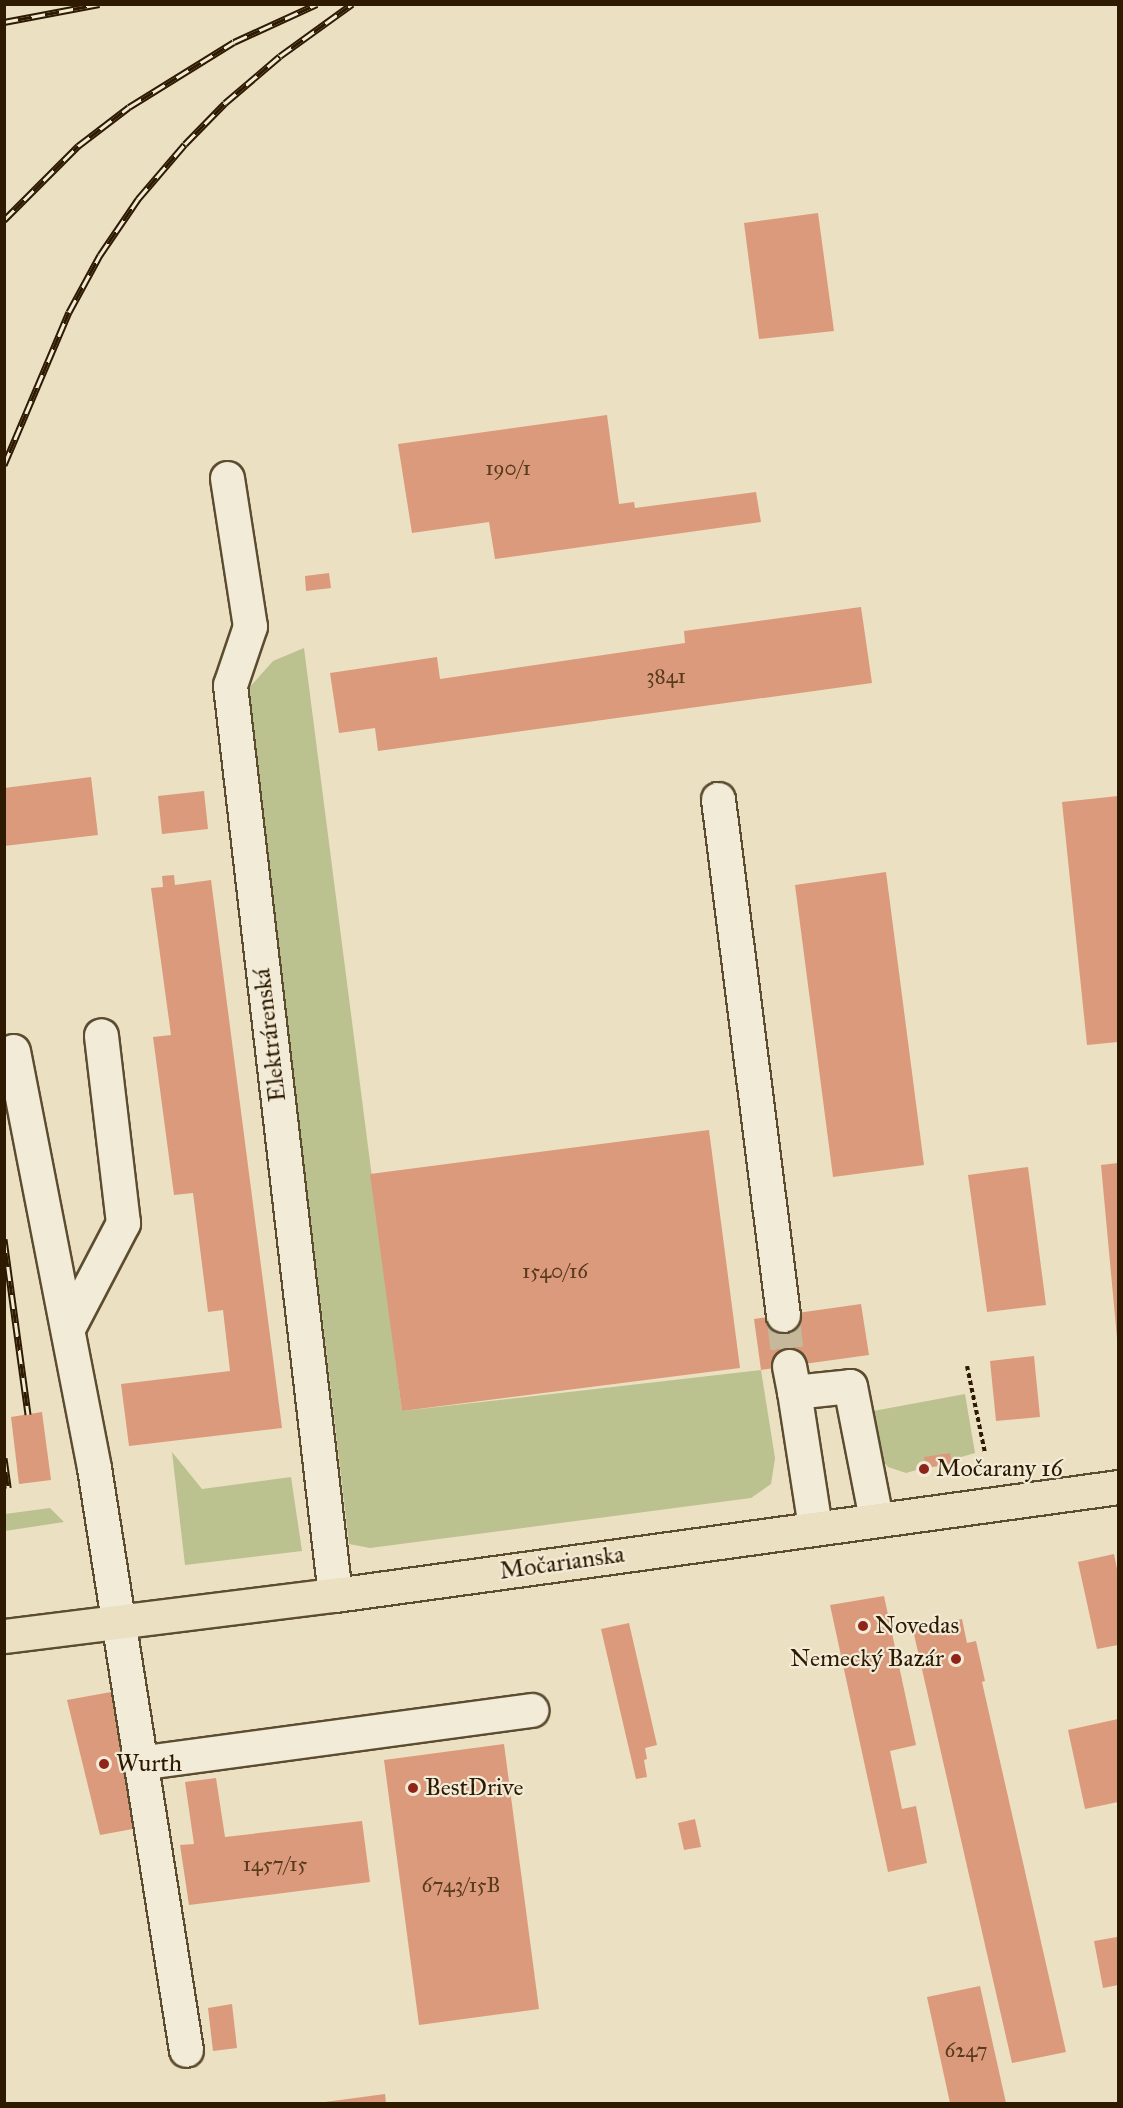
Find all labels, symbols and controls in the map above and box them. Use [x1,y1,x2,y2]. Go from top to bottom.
house number: 190/1 [485,455,531,481]
house number: 3841 [646,663,686,689]
street label: Elektrárenská [248,967,292,1103]
house number: 1540/16 [522,1258,588,1284]
place label: Močarany 16 [936,1455,1063,1483]
marker: Močarany 16 [917,1462,931,1476]
street label: Močarianska [498,1540,626,1586]
place label: Novedas [875,1612,959,1640]
marker: Novedas [856,1619,870,1633]
place label: Nemecký Bazár [790,1645,944,1673]
marker: Nemecký Bazár [949,1652,963,1666]
place label: Wurth [116,1750,182,1778]
marker: Wurth [97,1757,111,1771]
place label: BestDrive [425,1774,524,1802]
marker: BestDrive [406,1781,420,1795]
house number: 1457/15 [243,1851,307,1877]
house number: 6743/15B [421,1872,501,1898]
house number: 6247 [944,2037,988,2063]

